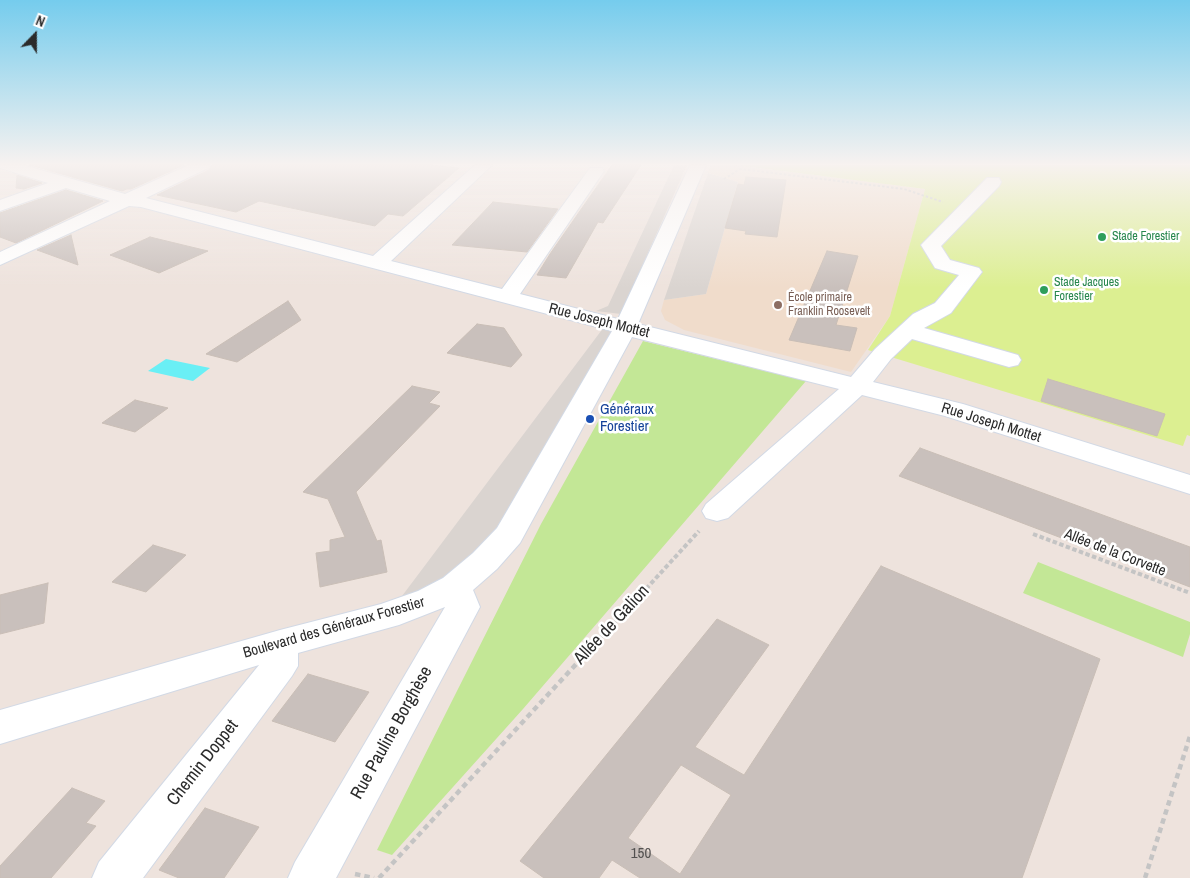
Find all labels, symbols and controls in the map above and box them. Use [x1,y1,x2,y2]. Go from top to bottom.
north arrow [10,10,60,60]
text: N [33,11,48,31]
place label: Stade Forestier [1112,230,1179,244]
marker: Stade Forestier [1096,231,1108,243]
place label: Stade Jacques Forestier [1054,276,1119,304]
marker: Stade Jacques Forestier [1038,284,1050,296]
place label: École primaire Franklin Roosevelt [788,291,870,319]
marker: École primaire Franklin Roosevelt [772,299,784,311]
street label: Rue Joseph Mottet [547,300,651,342]
street label: Rue Joseph Mottet [939,399,1043,447]
place label: Généraux Forestier [600,401,654,436]
marker: Généraux Forestier [584,413,596,425]
street label: Allée de la Corvette [1062,525,1168,581]
street label: Allée de Galion [570,581,654,669]
street label: Boulevard des Généraux Forestier [241,593,427,663]
street label: Rue Pauline Borghèse [347,663,437,803]
street label: Chemin Doppet [163,716,243,810]
house number: 150 [631,845,651,863]

